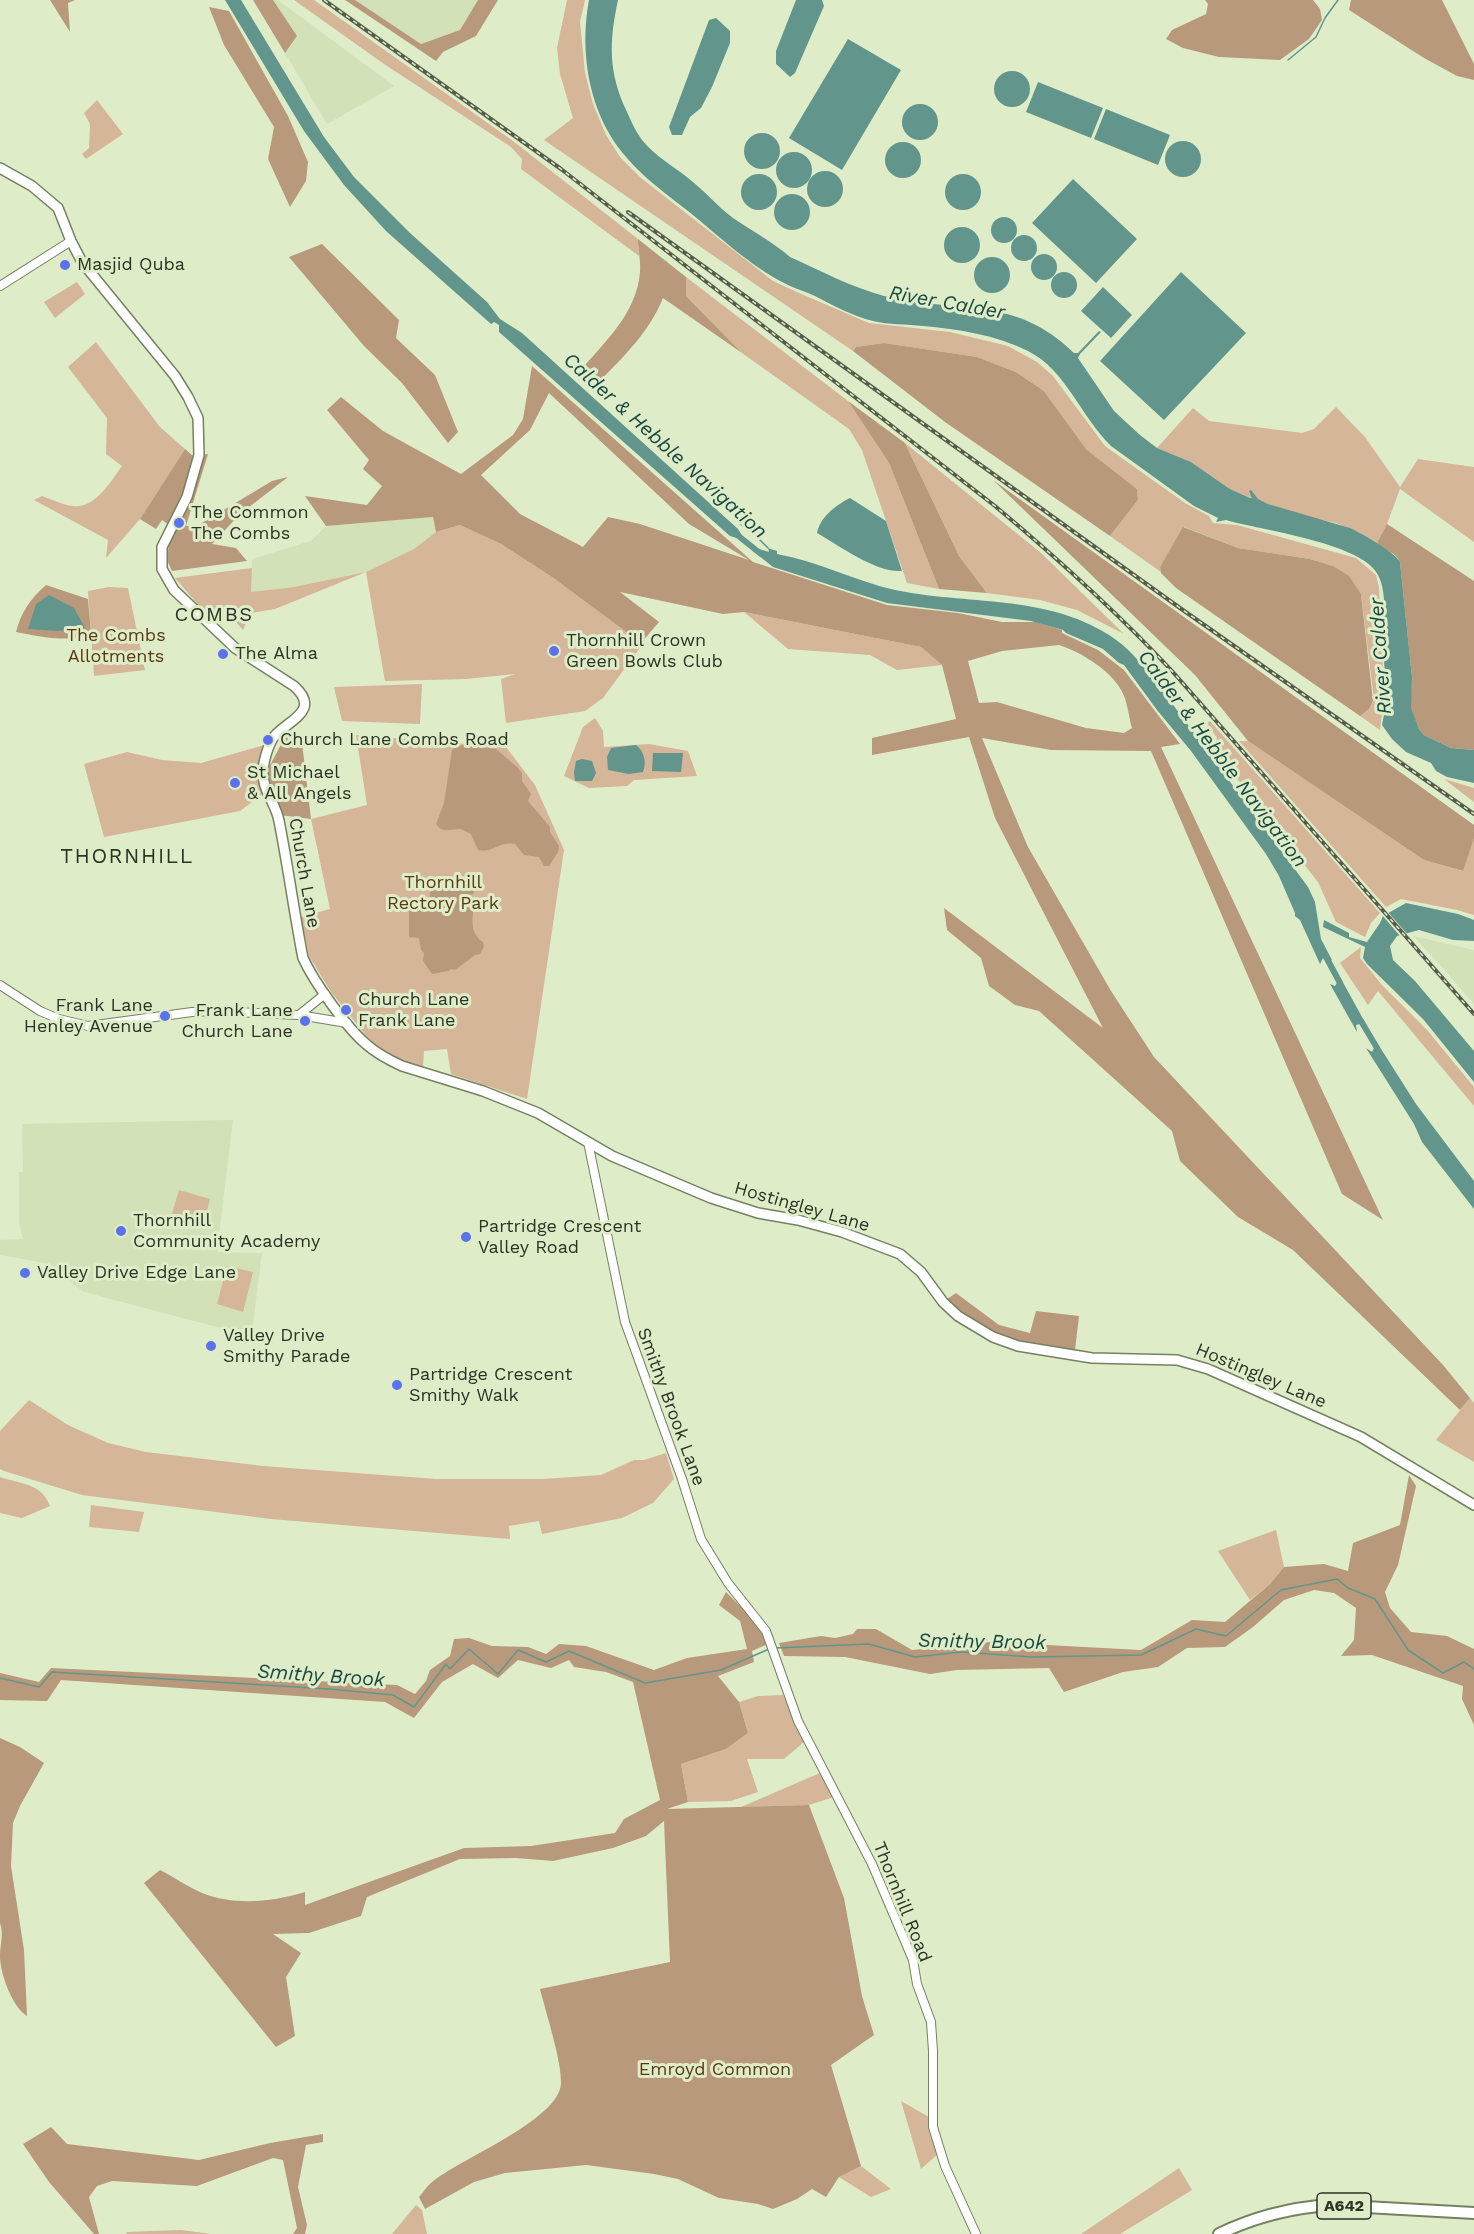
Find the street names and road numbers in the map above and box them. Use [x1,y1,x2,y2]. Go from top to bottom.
street label: Church Lane [284,816,324,930]
street label: Hostingley Lane [732,1177,872,1237]
street label: Smithy Brook Lane [632,1325,710,1489]
street label: Hostingley Lane [1192,1339,1330,1413]
street label: Thornhill Road [868,1839,936,1965]
road number: A642 [1317,2193,1371,2219]

